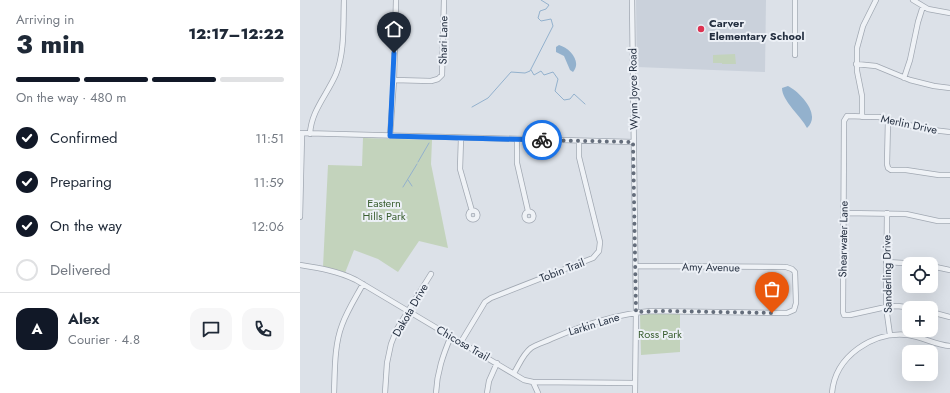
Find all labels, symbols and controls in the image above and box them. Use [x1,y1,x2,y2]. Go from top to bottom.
text: Arriving in [16,10,74,29]
pin [377,12,411,53]
street label: Shari Lane [435,15,451,64]
place label: Carver Elementary School [709,15,804,44]
icon: home [383,18,405,40]
text: 12:17–12:22 [188,23,284,45]
marker: Carver Elementary School [696,24,706,34]
text: 3 min [16,25,85,63]
street label: Wynn Joyce Road [624,48,642,130]
text: On the way · 480 m [16,88,127,107]
street label: Merlin Drive [879,110,939,138]
courier [522,120,562,160]
icon: check [16,127,38,149]
text: Confirmed [50,127,118,149]
text: 11:51 [255,129,284,148]
icon: bike [531,129,553,151]
icon: check [16,171,38,193]
text: Preparing [50,171,112,193]
text: 11:59 [254,173,284,192]
park label: Eastern Hills Park [362,195,406,224]
street label: Shearwater Lane [834,200,852,277]
icon: check [16,215,38,237]
text: On the way [50,215,122,237]
text: 12:06 [252,217,284,236]
street label: Sanderling Drive [878,235,896,313]
street label: Tobin Trail [537,254,587,286]
map controls [902,257,938,381]
button: locate [902,257,938,293]
street label: Amy Avenue [682,258,741,276]
text: Delivered [50,259,111,281]
pin [755,272,789,313]
icon: bag [761,278,783,300]
street label: Dakota Drive [388,280,432,340]
button: + [902,301,938,337]
text: Alex [68,308,99,330]
button: chat [190,308,232,350]
button: phone [242,308,284,350]
street label: Larkin Lane [567,309,622,339]
text: A [31,318,43,340]
street label: Chicosa Trail [433,321,493,365]
park label: Ross Park [638,326,682,342]
text: Courier · 4.8 [68,330,140,349]
button: − [902,345,938,381]

